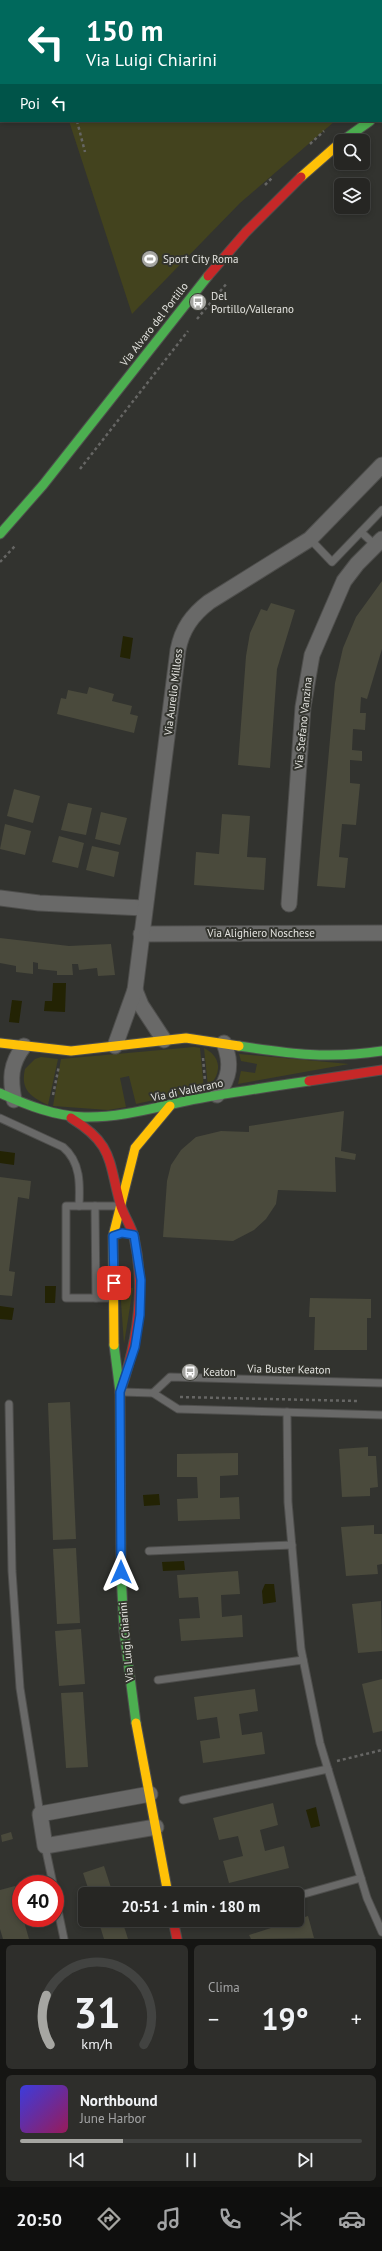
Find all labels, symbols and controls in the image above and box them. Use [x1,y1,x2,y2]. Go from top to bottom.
text: 150 m [86,12,163,49]
icon: left [20,16,72,68]
text: Via Luigi Chiarini [86,48,217,71]
icon: left [48,92,70,114]
text: Poi [20,94,40,113]
map controls [334,134,370,214]
button: search [334,134,370,170]
button: layers [334,178,370,214]
sports icon: Sport City Roma [140,249,160,269]
place label: Sport City Roma [163,252,238,266]
street label: Via Alvaro del Portillo [116,279,191,370]
place label: Del Portillo/Vallerano [211,289,294,316]
bus stop icon: Del Portillo/Vallerano [188,292,208,312]
street label: Via Aurelio Milloss [161,648,185,737]
street label: Via Stefano Vanzina [291,676,315,771]
street label: Via Alighiero Noschese [206,926,315,940]
street label: Via di Vallerano [149,1076,224,1105]
pin [97,1266,131,1300]
icon: arrive [103,1272,125,1294]
street label: Via Buster Keaton [246,1361,331,1377]
bus stop icon: Keaton [180,1362,200,1382]
place label: Keaton [203,1365,236,1379]
position arrow [100,1551,142,1593]
street label: Via Luigi Chiarini [116,1601,137,1684]
speed limit sign: 40 [12,1875,64,1927]
text: 20:51 · 1 min · 180 m [122,1897,260,1916]
text: Clima [208,1979,240,1996]
text: 31 [73,1986,121,2039]
text: 19° [261,1999,309,2038]
text: − [208,2005,219,2033]
text: + [351,2005,362,2033]
text: km/h [81,2034,113,2053]
text: Northbound [80,2091,157,2110]
text: June Harbor [80,2110,146,2127]
icon: previous [66,2149,88,2171]
icon: pause [180,2149,202,2171]
icon: next [294,2149,316,2171]
icon: directions [95,2205,123,2233]
icon: music [155,2205,183,2233]
icon: phone [216,2205,244,2233]
icon: climate [277,2205,305,2233]
icon: car [338,2205,366,2233]
text: 20:50 [16,2208,62,2231]

